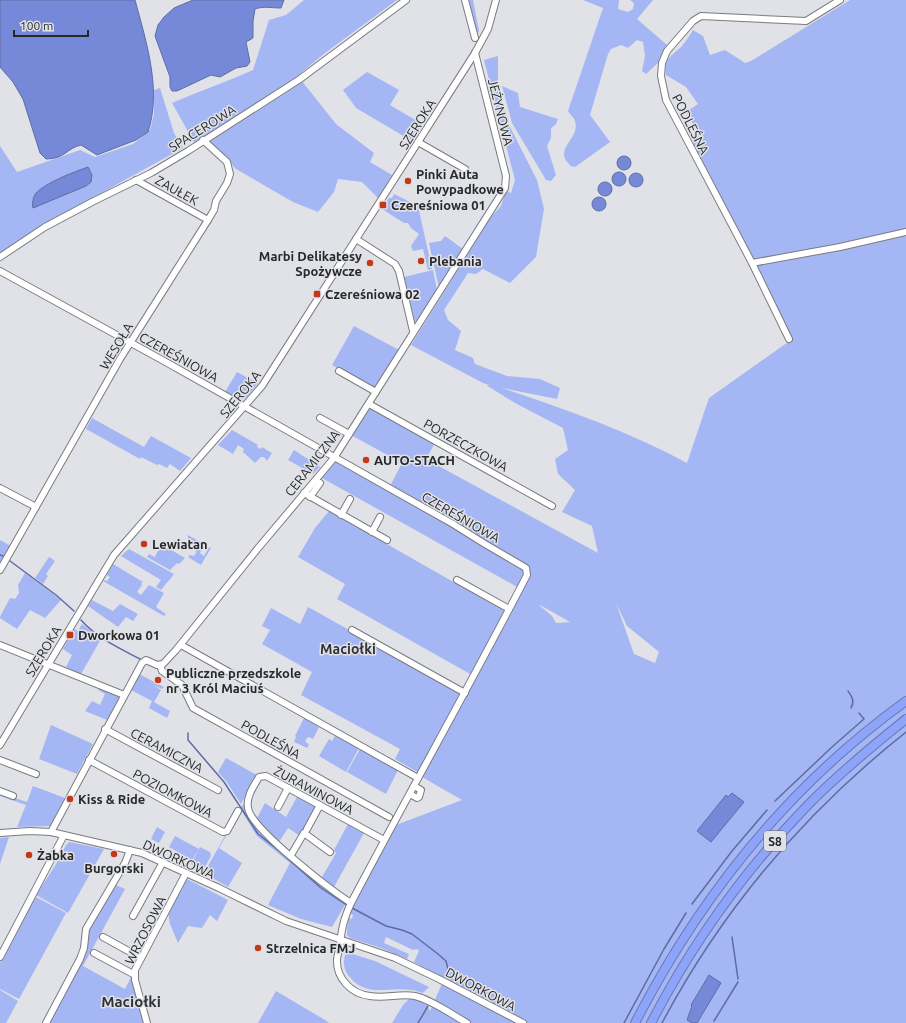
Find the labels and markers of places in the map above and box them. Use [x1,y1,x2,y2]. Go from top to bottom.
place label: Pinki Auta Powypadkowe [416,167,504,196]
marker: Pinki Auta Powypadkowe [403,176,413,186]
place label: Czereśniowa 01 [391,198,486,212]
marker: Czereśniowa 01 [378,200,388,210]
place label: Marbi Delikatesy Spożywcze [259,249,362,278]
place label: Plebania [429,254,482,268]
marker: Plebania [416,256,426,266]
marker: Marbi Delikatesy Spożywcze [365,258,375,268]
place label: Czereśniowa 02 [325,287,420,301]
marker: Czereśniowa 02 [312,289,322,299]
place label: AUTO-STACH [374,453,455,467]
marker: AUTO-STACH [361,455,371,465]
place label: Lewiatan [152,537,208,551]
marker: Lewiatan [139,539,149,549]
place label: Dworkowa 01 [78,628,160,642]
marker: Dworkowa 01 [65,630,75,640]
place label: Publiczne przedszkole nr 3 Król Maciuś [166,666,301,695]
marker: Publiczne przedszkole nr 3 Król Maciuś [153,675,163,685]
place label: Kiss & Ride [78,792,145,806]
marker: Kiss & Ride [65,794,75,804]
place label: Żabka [37,848,74,862]
marker: Burgorski [109,849,119,859]
marker: Żabka [24,850,34,860]
place label: Burgorski [84,861,144,875]
place label: Strzelnica FMJ [266,941,355,955]
marker: Strzelnica FMJ [253,943,263,953]

